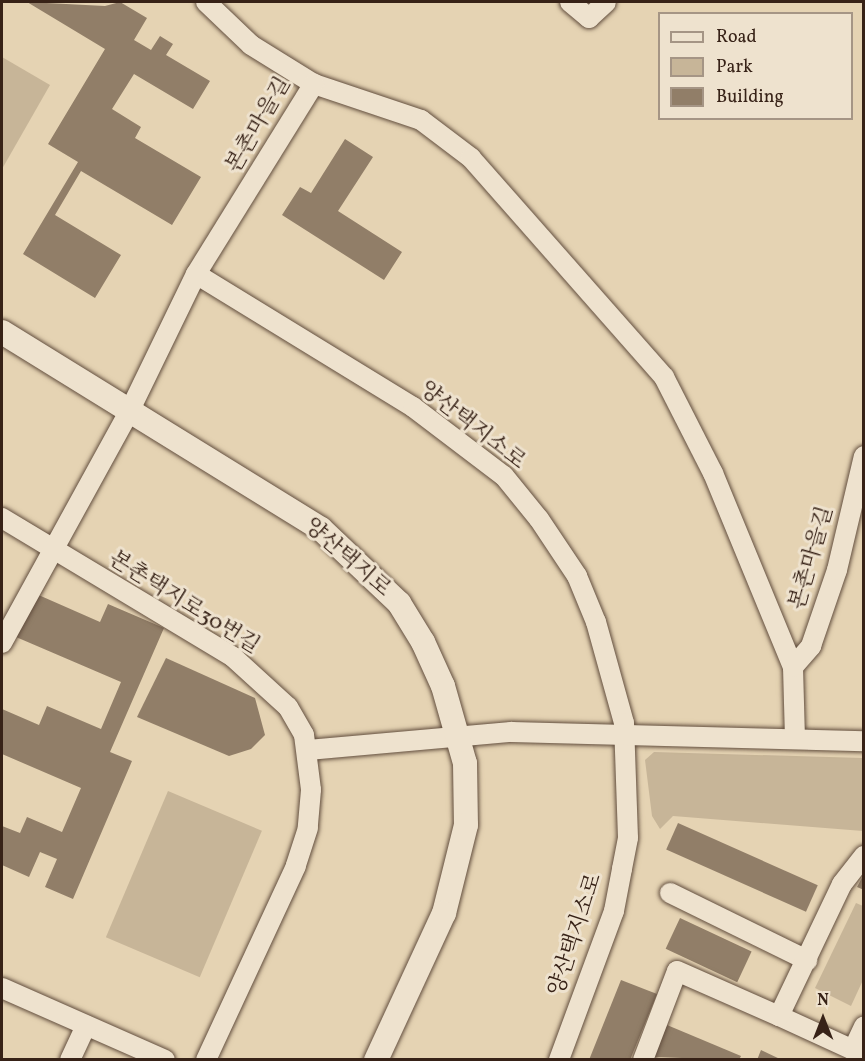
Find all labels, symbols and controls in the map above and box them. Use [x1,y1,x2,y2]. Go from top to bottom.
legend [658,12,853,120]
text: Road [716,25,757,50]
text: Park [716,55,753,80]
street label: 본촌마을길 [221,72,297,178]
text: Building [716,85,784,110]
street label: 양산택지소로 [414,376,530,476]
street label: 본촌마을길 [785,503,839,613]
street label: 양산택지로 [298,513,396,603]
street label: 본촌택지로30번길 [104,546,264,660]
street label: 양산택지소로 [544,870,608,1000]
north arrow [793,989,853,1049]
text: N [817,990,829,1012]

